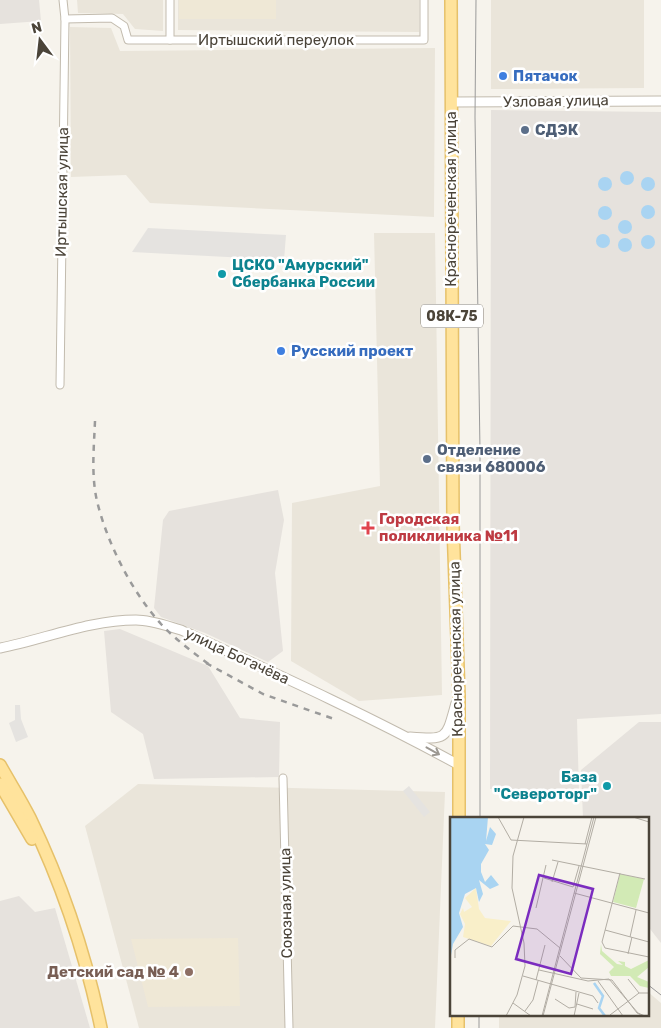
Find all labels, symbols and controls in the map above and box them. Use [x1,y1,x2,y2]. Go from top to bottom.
north arrow [15,15,65,65]
text: N [30,18,44,37]
street label: Иртышский переулок [198,31,354,49]
place label: Пятачок [513,67,578,85]
marker: Пятачок [497,70,509,82]
street label: Узловая улица [503,91,609,111]
street label: Краснореченская улица [442,111,460,287]
place label: СДЭК [535,121,579,139]
marker: СДЭК [519,124,531,136]
street label: Иртышская улица [52,127,72,257]
place label: ЦСКО "Амурский" Сбербанка России [232,256,375,291]
marker: ЦСКО "Амурский" Сбербанка России [216,268,228,280]
road number: 08К-75 [421,304,483,328]
place label: Русский проект [291,342,414,360]
marker: Русский проект [275,345,287,357]
place label: Отделение связи 680006 [437,441,546,476]
marker: Отделение связи 680006 [421,453,433,465]
place label: Городская поликлиника №11 [379,510,518,545]
marker: Городская поликлиника №11 [361,521,375,535]
street label: Краснореченская улица [445,561,467,737]
street label: улица Богачёва [182,624,292,688]
one-way arrow [425,747,440,756]
place label: База "Североторг" [494,768,597,803]
marker: База "Североторг" [601,780,613,792]
inset map [450,817,648,1016]
street label: Союзная улица [276,848,296,958]
place label: Детский сад № 4 [47,963,179,981]
marker: Детский сад № 4 [183,966,195,978]

